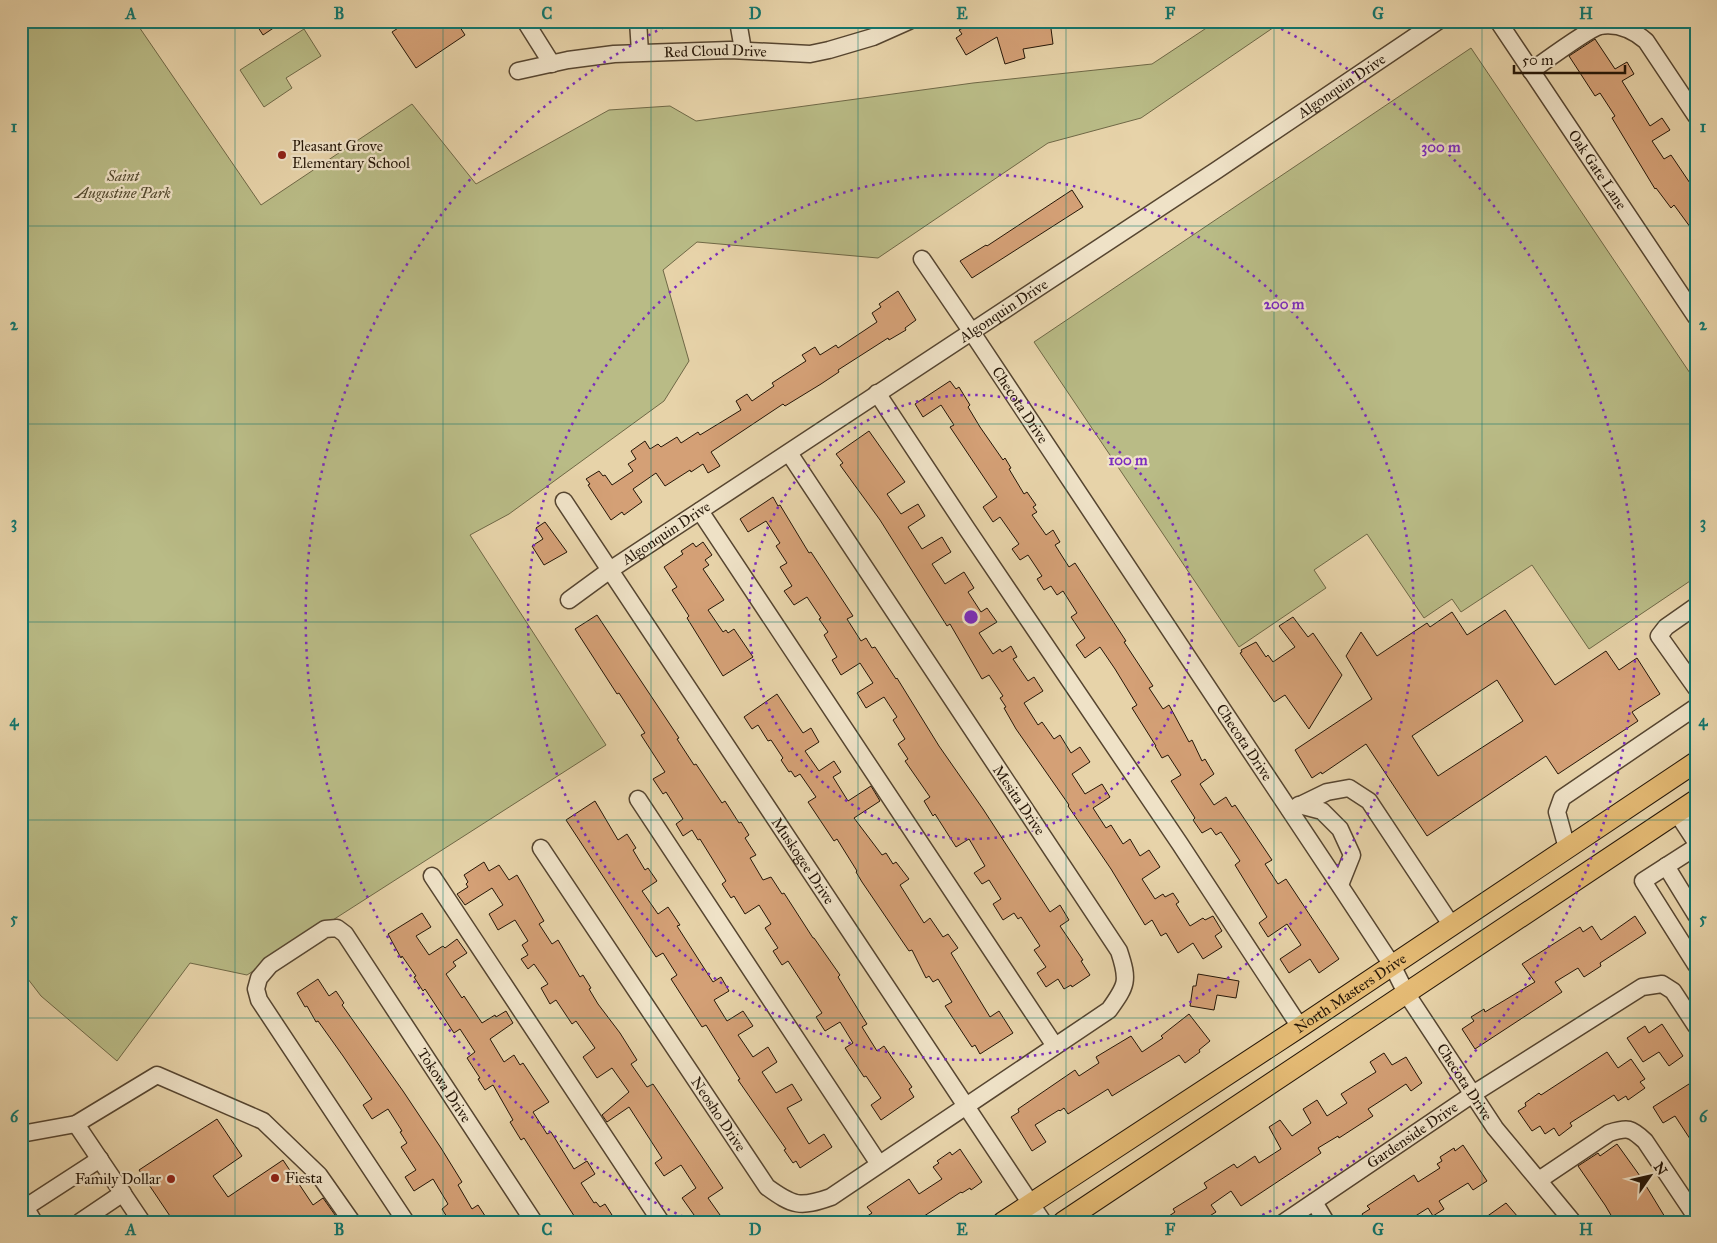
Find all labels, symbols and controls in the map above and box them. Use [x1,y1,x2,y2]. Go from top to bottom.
text: A [125,4,137,23]
text: B [334,4,344,23]
text: C [542,4,553,23]
text: D [749,4,762,23]
text: E [956,4,968,23]
text: F [1165,4,1176,23]
text: G [1372,4,1384,23]
text: H [1579,4,1593,23]
street label: Red Cloud Drive [664,41,767,61]
scale bar [1514,42,1626,74]
street label: Algonquin Drive [1293,50,1389,123]
text: 50 m [1522,51,1554,69]
text: 1 [11,117,18,136]
text: 1 [1700,117,1707,136]
street label: Oak Gate Lane [1564,127,1631,213]
place label: Pleasant Grove Elementary School [292,137,411,172]
text: 300 m [1421,138,1461,157]
marker: Pleasant Grove Elementary School [276,149,288,161]
park label: Saint Augustine Park [73,167,171,202]
street label: Algonquin Drive [955,275,1051,347]
text: 200 m [1264,295,1305,313]
text: 2 [10,315,19,334]
text: 2 [1699,315,1708,334]
street label: Checota Drive [988,363,1052,447]
text: 100 m [1108,451,1148,469]
street label: Algonquin Drive [618,497,714,569]
text: 3 [11,513,17,533]
text: 3 [1700,513,1706,533]
centre of rings [962,608,980,626]
street label: Checota Drive [1212,700,1276,784]
text: 4 [10,711,20,731]
text: 4 [1699,711,1709,731]
street label: Mesita Drive [989,762,1049,838]
street label: Muskogee Drive [768,814,838,908]
text: 5 [10,909,18,928]
text: 5 [1699,909,1707,928]
street label: North Masters Drive [1291,949,1410,1037]
street label: Checota Drive [1433,1040,1496,1124]
street label: Tokowa Drive [413,1045,475,1126]
street label: Neosho Drive [687,1074,750,1155]
street label: Gardenside Drive [1363,1098,1461,1172]
text: 6 [10,1107,19,1126]
text: 6 [1699,1107,1708,1126]
north arrow [1624,1150,1674,1200]
text: N [1650,1159,1671,1179]
place label: Fiesta [285,1169,323,1187]
place label: Family Dollar [75,1170,161,1188]
marker: Fiesta [269,1172,281,1184]
marker: Family Dollar [165,1173,177,1185]
text: A [125,1220,137,1239]
text: B [334,1220,344,1239]
text: C [542,1220,553,1239]
text: D [749,1220,762,1239]
text: E [956,1220,968,1239]
text: F [1165,1220,1176,1239]
text: G [1372,1220,1384,1239]
text: H [1579,1220,1593,1239]

